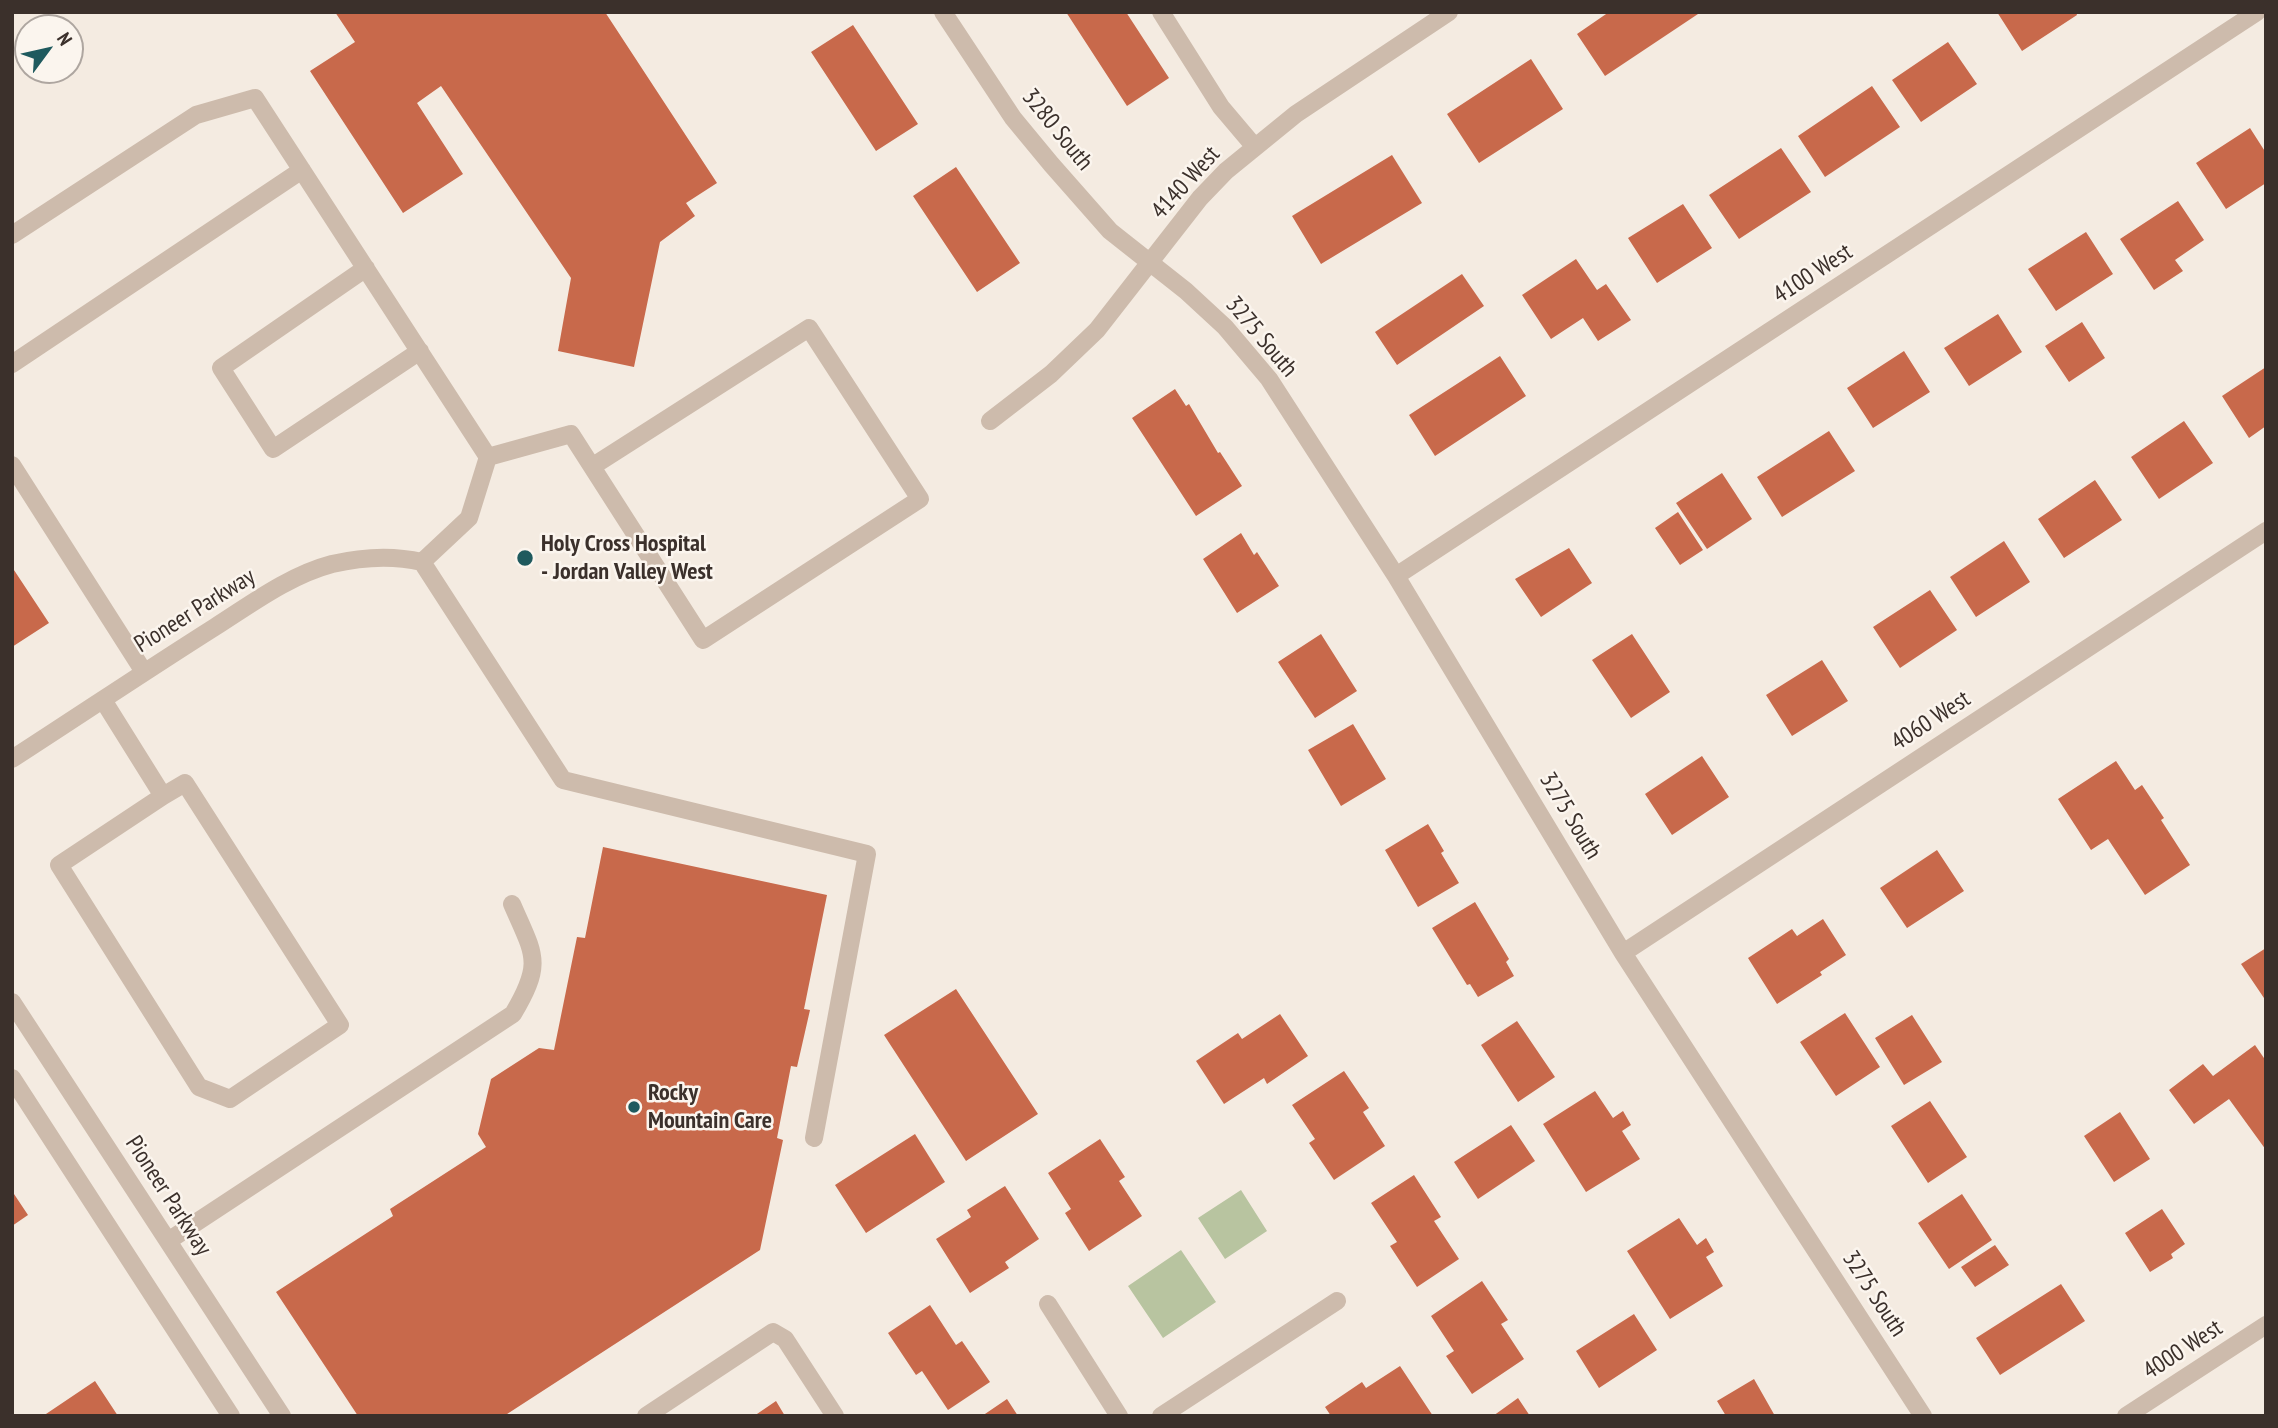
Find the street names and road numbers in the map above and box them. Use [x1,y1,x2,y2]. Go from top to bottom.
street label: 3280 South [1015,83,1099,177]
street label: 4140 West [1146,141,1226,225]
street label: 4100 West [1768,238,1858,310]
street label: 3275 South [1219,291,1303,383]
street label: Pioneer Parkway [129,563,261,659]
street label: 4060 West [1886,685,1976,757]
street label: 3275 South [1533,767,1607,865]
street label: Pioneer Parkway [119,1131,217,1261]
street label: 3275 South [1836,1246,1912,1342]
street label: 4000 West [2138,1314,2228,1386]

